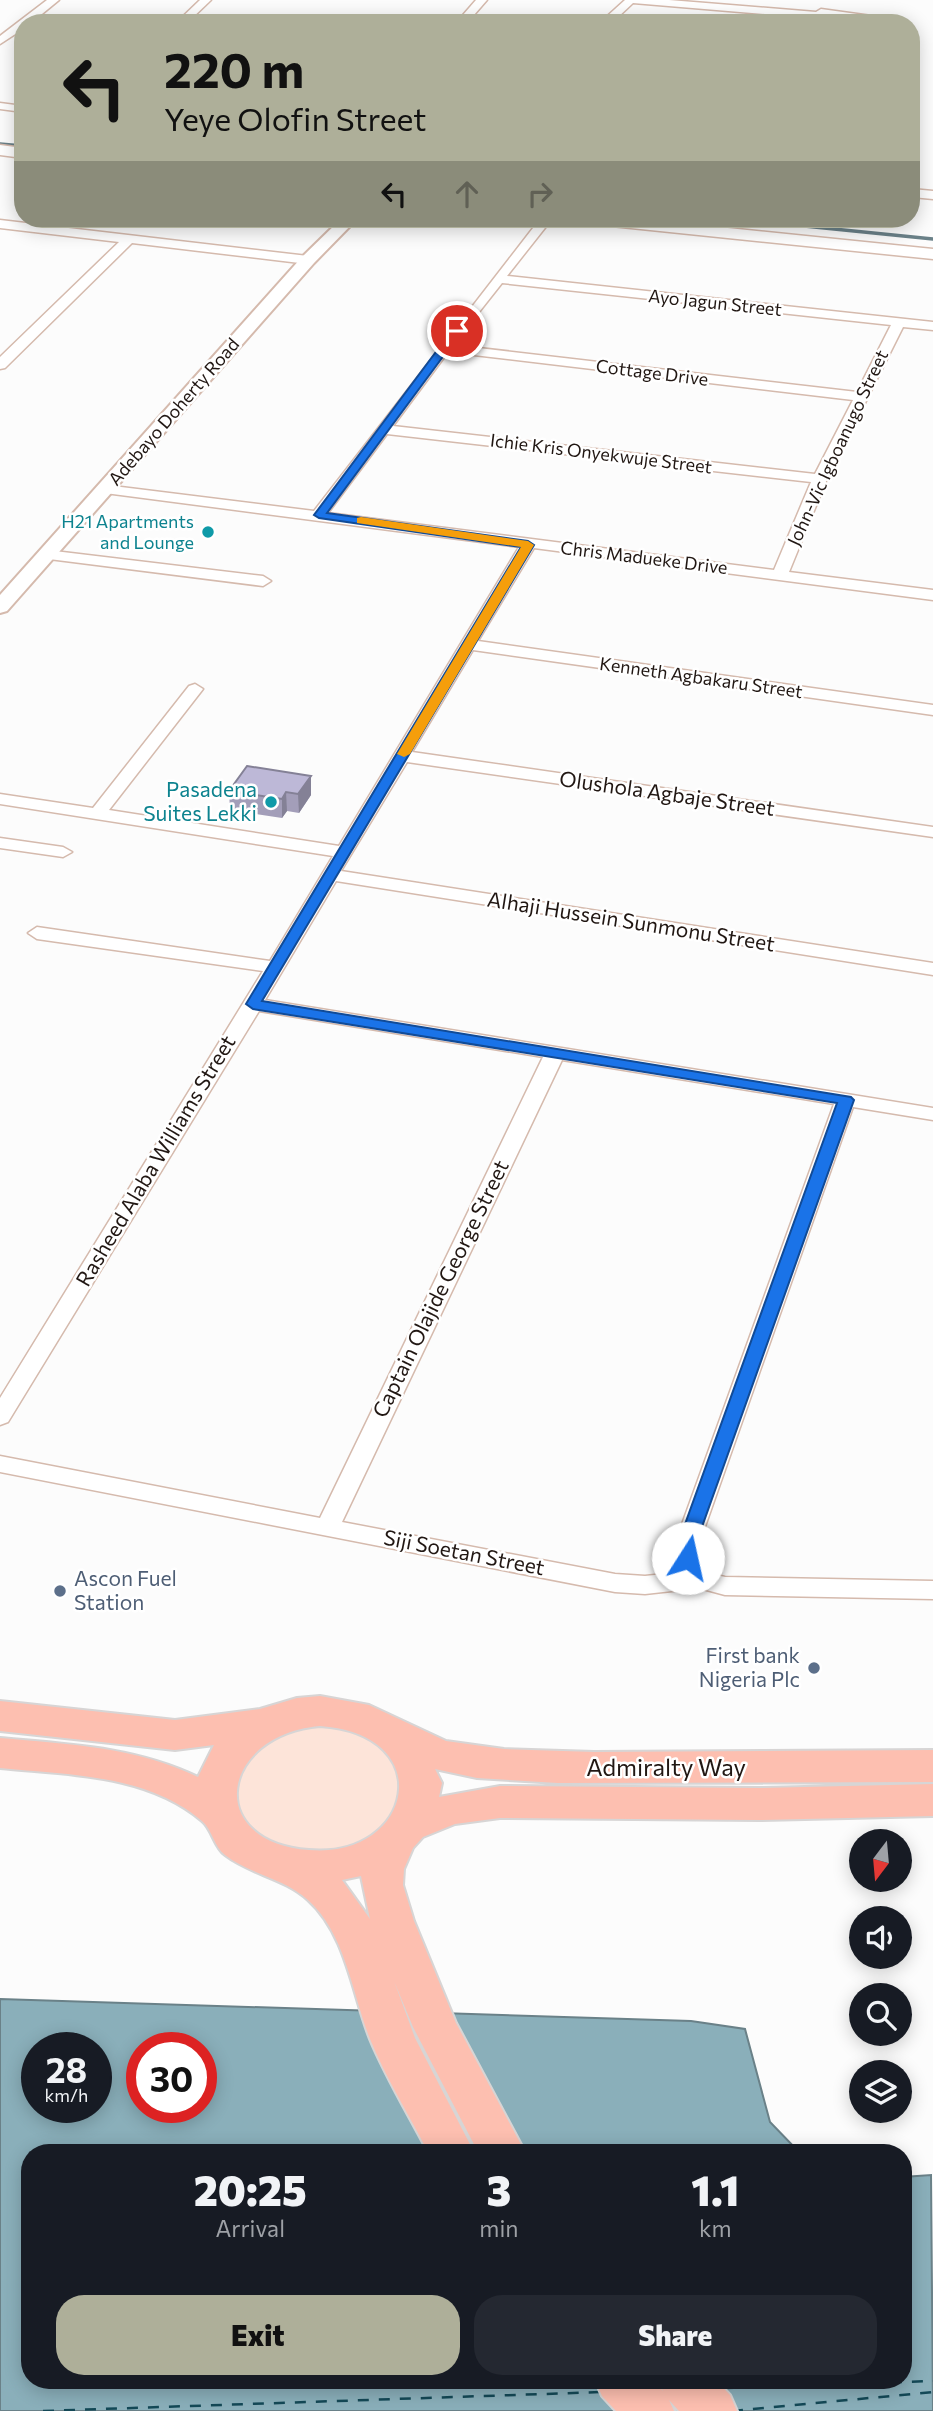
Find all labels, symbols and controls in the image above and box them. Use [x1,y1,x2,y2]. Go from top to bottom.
text: 220 m [164,38,304,98]
icon: left [49,42,140,133]
text: Yeye Olofin Street [164,98,426,138]
icon: left [375,175,413,213]
icon: ahead [448,175,486,213]
icon: right [521,175,559,213]
street label: Ayo Jagun Street [647,284,783,320]
pin [427,301,487,361]
icon: arrive [438,312,476,350]
street label: Adebayo Doherty Road [103,333,243,490]
street label: John-Vic Igboanugo Street [782,346,892,549]
street label: Cottage Drive [595,354,710,390]
street label: Ichie Kris Onyekwuje Street [489,428,713,478]
place label: H21 Apartments and Lounge [61,510,194,553]
marker: H21 Apartments and Lounge [200,524,216,540]
street label: Chris Madueke Drive [559,536,729,578]
street label: Kenneth Agbakaru Street [598,652,804,702]
street label: Olushola Agbaje Street [558,765,777,820]
place label: Pasadena Suites Lekki [143,776,257,825]
marker: Pasadena Suites Lekki [263,794,279,810]
street label: Alhaji Hussein Sunmonu Street [486,885,777,956]
street label: Rasheed Alaba Williams Street [70,1030,240,1290]
street label: Captain Olajide George Street [366,1156,513,1421]
position arrow [651,1521,725,1595]
street label: Siji Soetan Street [382,1524,547,1579]
place label: Ascon Fuel Station [74,1565,177,1614]
marker: Ascon Fuel Station [52,1583,68,1599]
place label: First bank Nigeria Plc [699,1642,800,1691]
marker: First bank Nigeria Plc [806,1660,822,1676]
street label: Admiralty Way [586,1752,746,1781]
north arrow [849,1829,912,1892]
map controls [849,1829,912,2123]
button: sound [849,1906,912,1969]
button: search [849,1983,912,2046]
speed limit sign: 30 [126,2032,217,2123]
text: 28 [46,2047,87,2090]
button: layers [849,2060,912,2123]
text: km/h [45,2084,88,2106]
text: 20:25 [194,2163,307,2215]
text: 3 [487,2163,511,2215]
text: 1.1 [691,2163,739,2215]
text: Arrival [215,2214,285,2242]
text: min [479,2214,519,2242]
text: km [699,2214,732,2242]
button: Exit [56,2295,460,2375]
button: Share [474,2295,877,2375]

